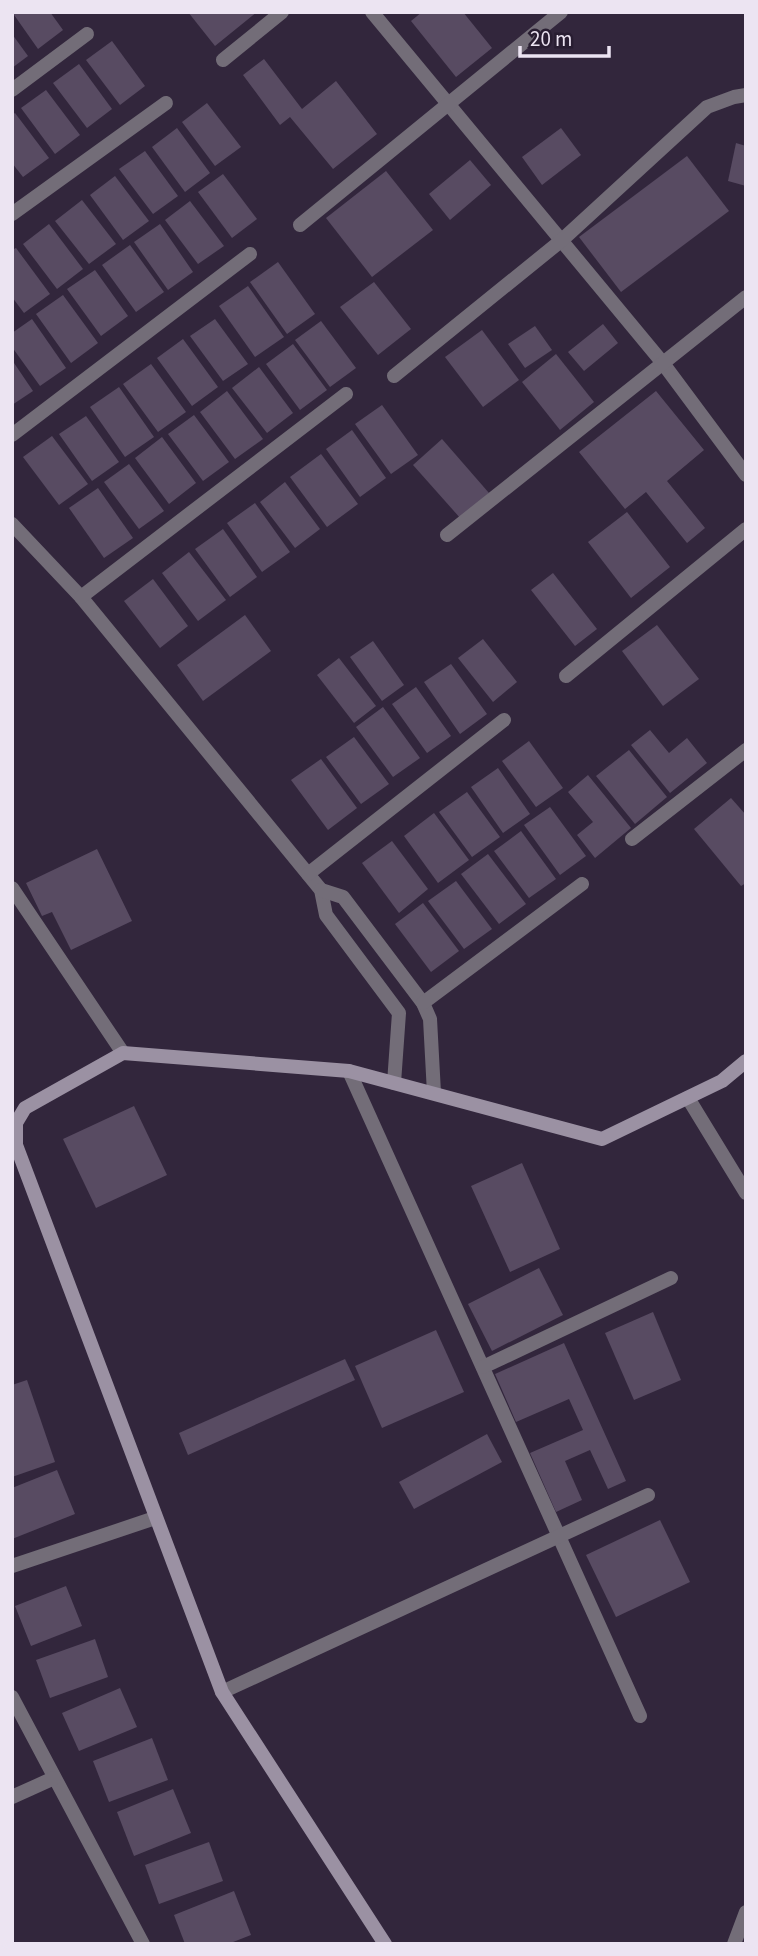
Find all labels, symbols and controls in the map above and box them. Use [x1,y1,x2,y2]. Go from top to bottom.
scale bar [520,14,609,58]
text: 20 m [530,24,572,54]

